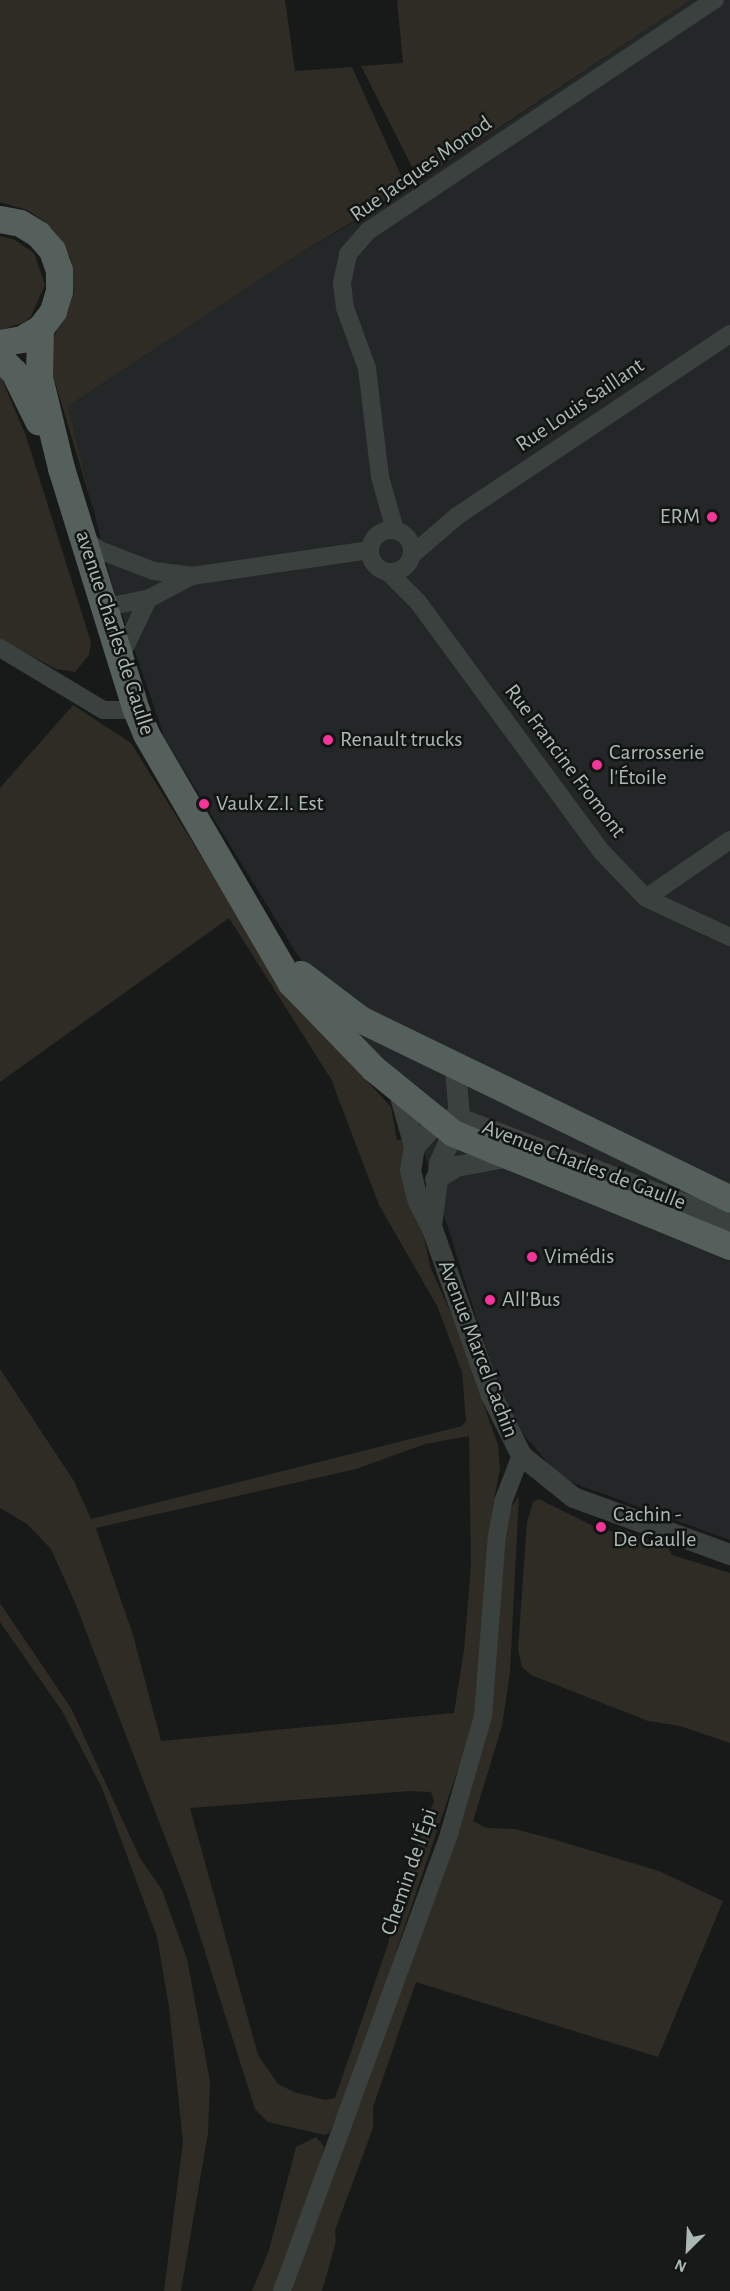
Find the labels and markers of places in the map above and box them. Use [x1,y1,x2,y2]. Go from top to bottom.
place label: ERM [660,504,700,530]
marker: ERM [705,510,719,524]
place label: Renault trucks [340,727,462,753]
marker: Renault trucks [321,733,335,747]
place label: Carrosserie l'Étoile [609,739,704,790]
marker: Carrosserie l'Étoile [590,758,604,772]
place label: Vaulx Z.I. Est [216,791,324,817]
marker: Vaulx Z.I. Est [197,797,211,811]
place label: Vimédis [544,1244,614,1270]
marker: Vimédis [525,1250,539,1264]
place label: All'Bus [502,1287,560,1313]
marker: All'Bus [483,1293,497,1307]
place label: Cachin - De Gaulle [613,1501,696,1552]
marker: Cachin - De Gaulle [594,1520,608,1534]

